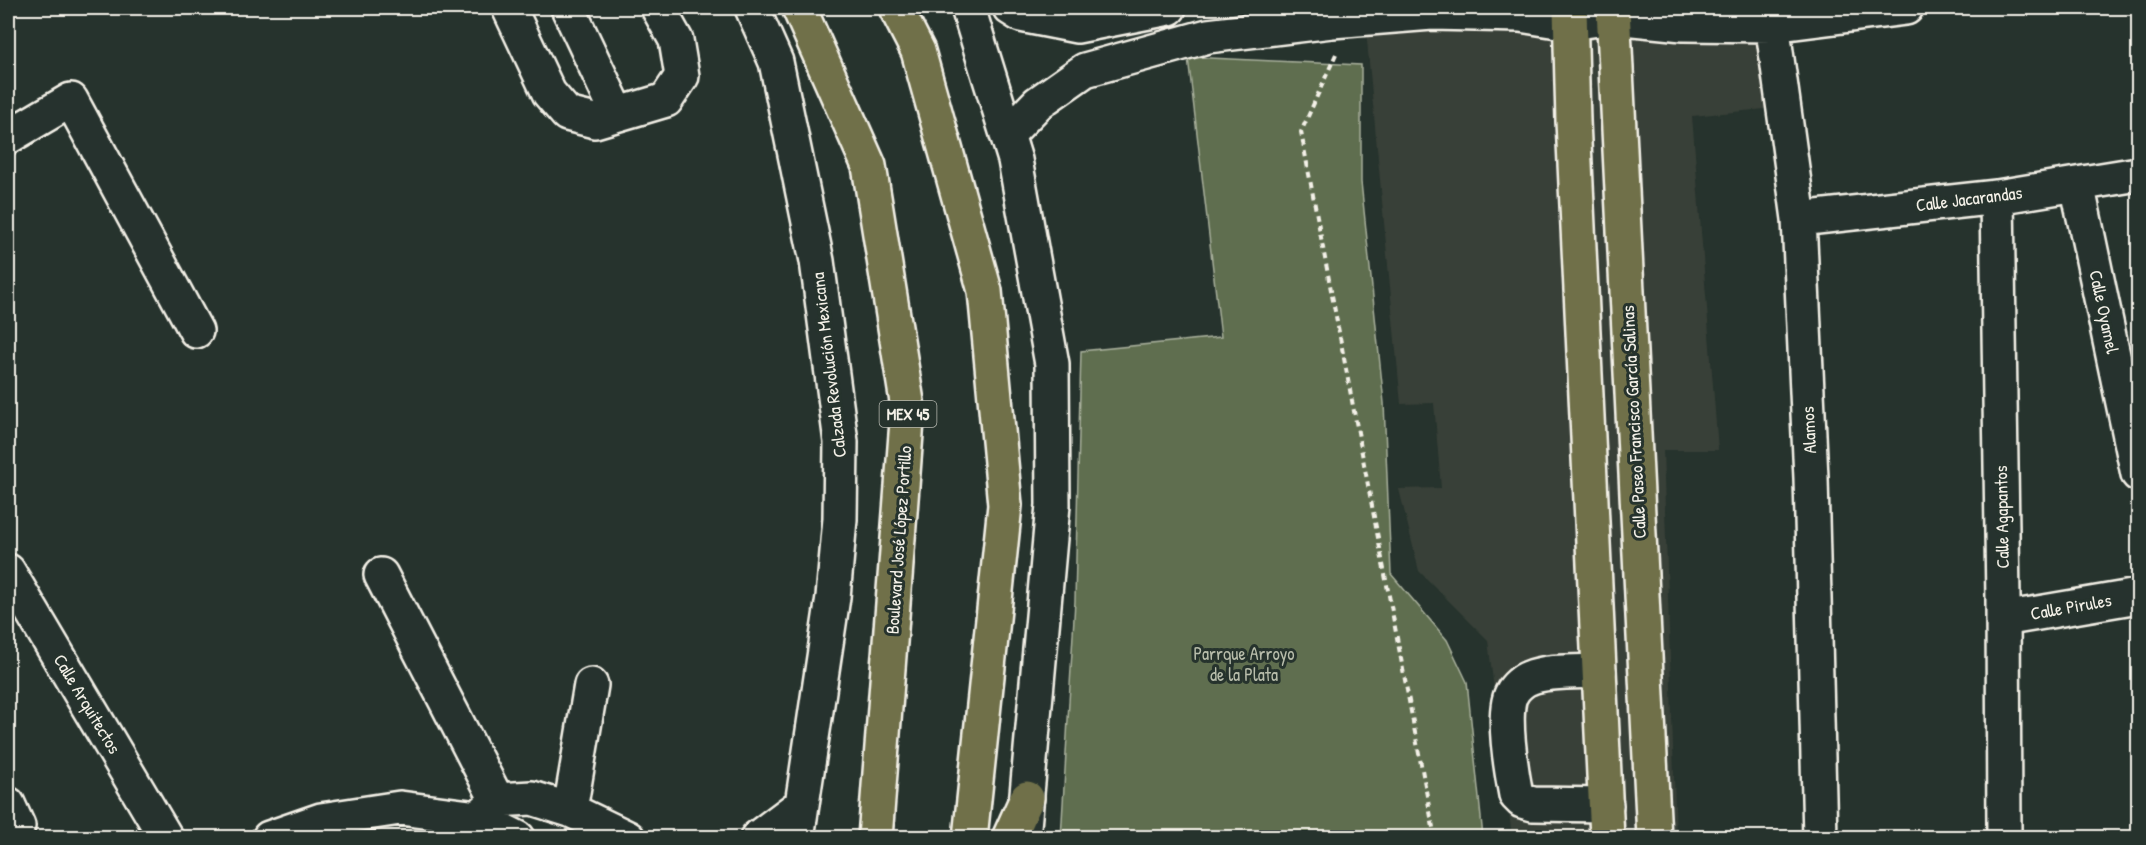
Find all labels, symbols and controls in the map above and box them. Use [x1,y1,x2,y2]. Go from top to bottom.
street label: Calle Jacarandas [1914,180,2024,217]
street label: Calle Oyamel [2083,268,2126,356]
street label: Calzada Revolución Mexicana [805,271,852,459]
street label: Calle Paseo Francisco García Salinas [1615,305,1652,539]
road number: MEX 45 [880,401,936,427]
street label: Alamos [1795,406,1822,454]
street label: Boulevard José López Portillo [879,445,918,635]
street label: Calle Agapantos [1988,465,2015,569]
street label: Calle Pirules [2029,587,2113,626]
park label: Parrque Arroyo de la Plata [1193,641,1295,687]
street label: Calle Arquitectos [48,649,127,758]

